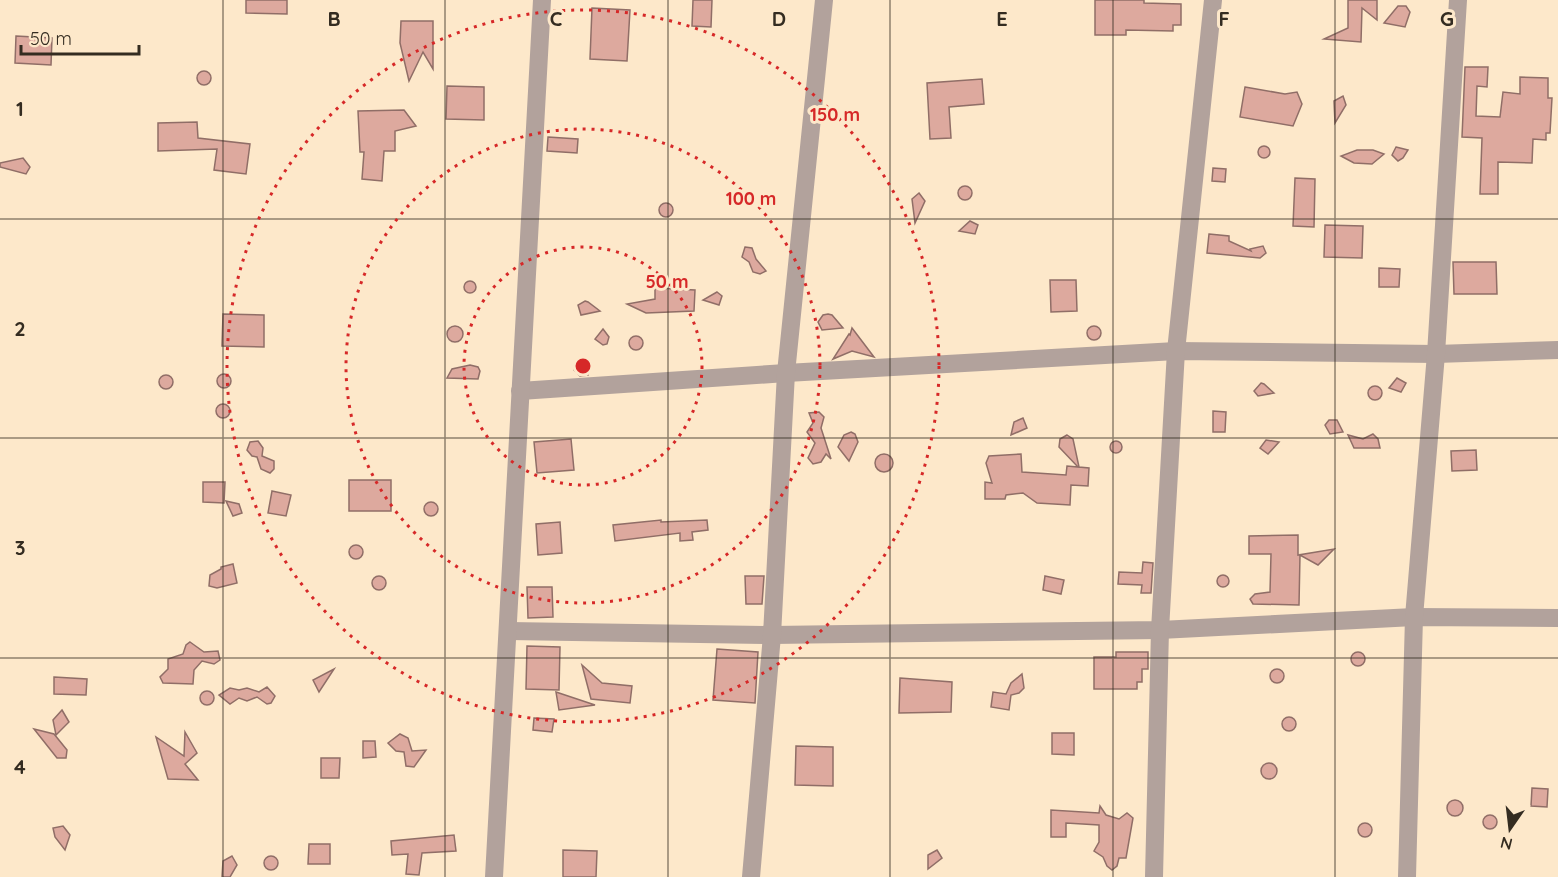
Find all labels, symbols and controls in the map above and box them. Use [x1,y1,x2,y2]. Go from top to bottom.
text: B [327,6,341,31]
text: C [550,6,563,31]
text: D [772,6,786,31]
text: E [996,6,1008,31]
text: F [1218,6,1230,31]
text: G [1440,6,1454,31]
scale bar [21,18,140,56]
text: 50 m [30,27,72,50]
text: 1 [16,96,24,121]
text: 150 m [810,103,860,126]
text: 100 m [726,187,776,210]
text: 50 m [645,270,689,293]
text: 2 [14,316,26,341]
centre of rings [573,356,593,376]
text: 3 [15,535,25,560]
text: 4 [14,754,26,779]
north arrow [1480,799,1540,859]
text: N [1498,832,1514,855]

